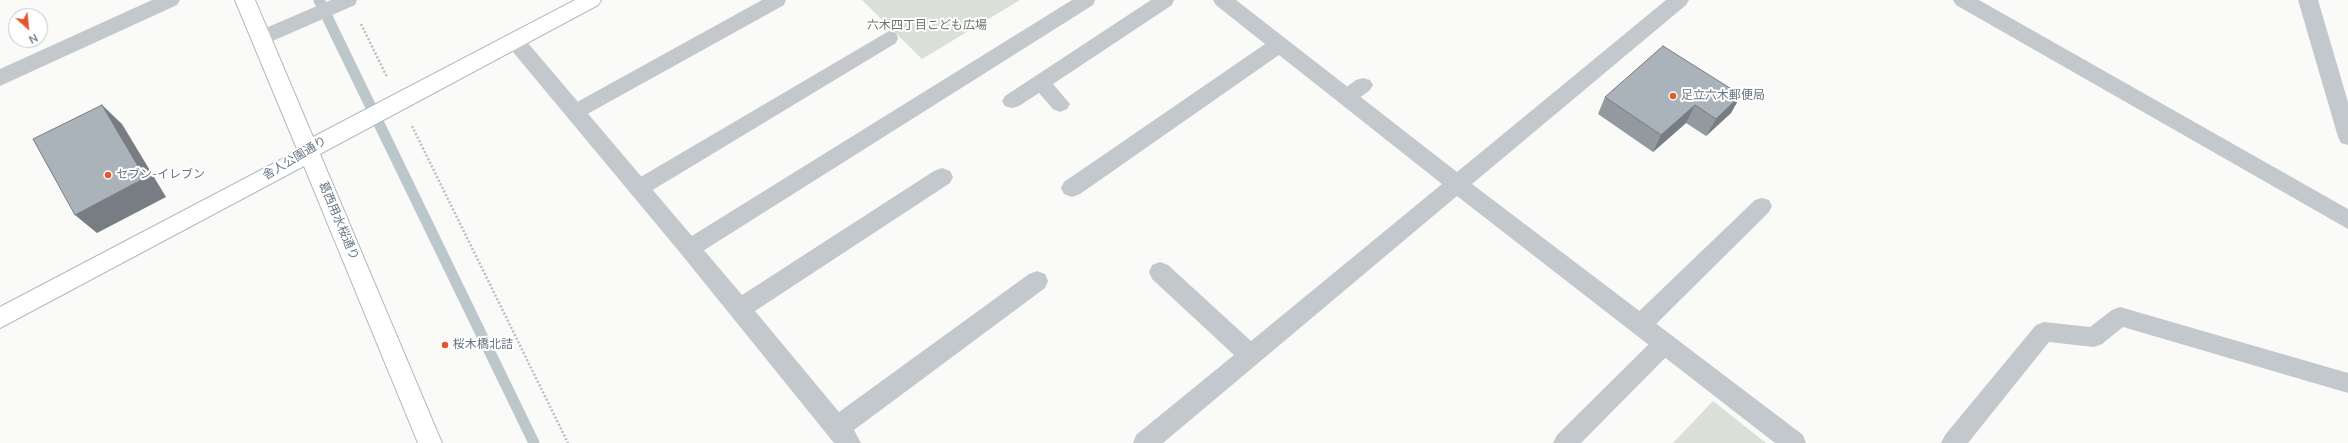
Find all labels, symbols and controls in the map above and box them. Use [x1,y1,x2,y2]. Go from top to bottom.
north arrow [8,8,48,48]
park label: 六木四丁目こども広場 [867,19,987,33]
text: N [26,30,40,47]
place label: 足立六木郵便局 [1681,89,1765,103]
marker: 足立六木郵便局 [1668,91,1678,101]
street label: 舎人公園通り [260,134,330,184]
place label: セブン-イレブン [116,168,205,182]
marker: セブン-イレブン [103,170,113,180]
street label: 葛西用水桜通り [315,180,361,262]
place label: 桜木橋北詰 [453,338,513,352]
marker: 桜木橋北詰 [440,340,450,350]

